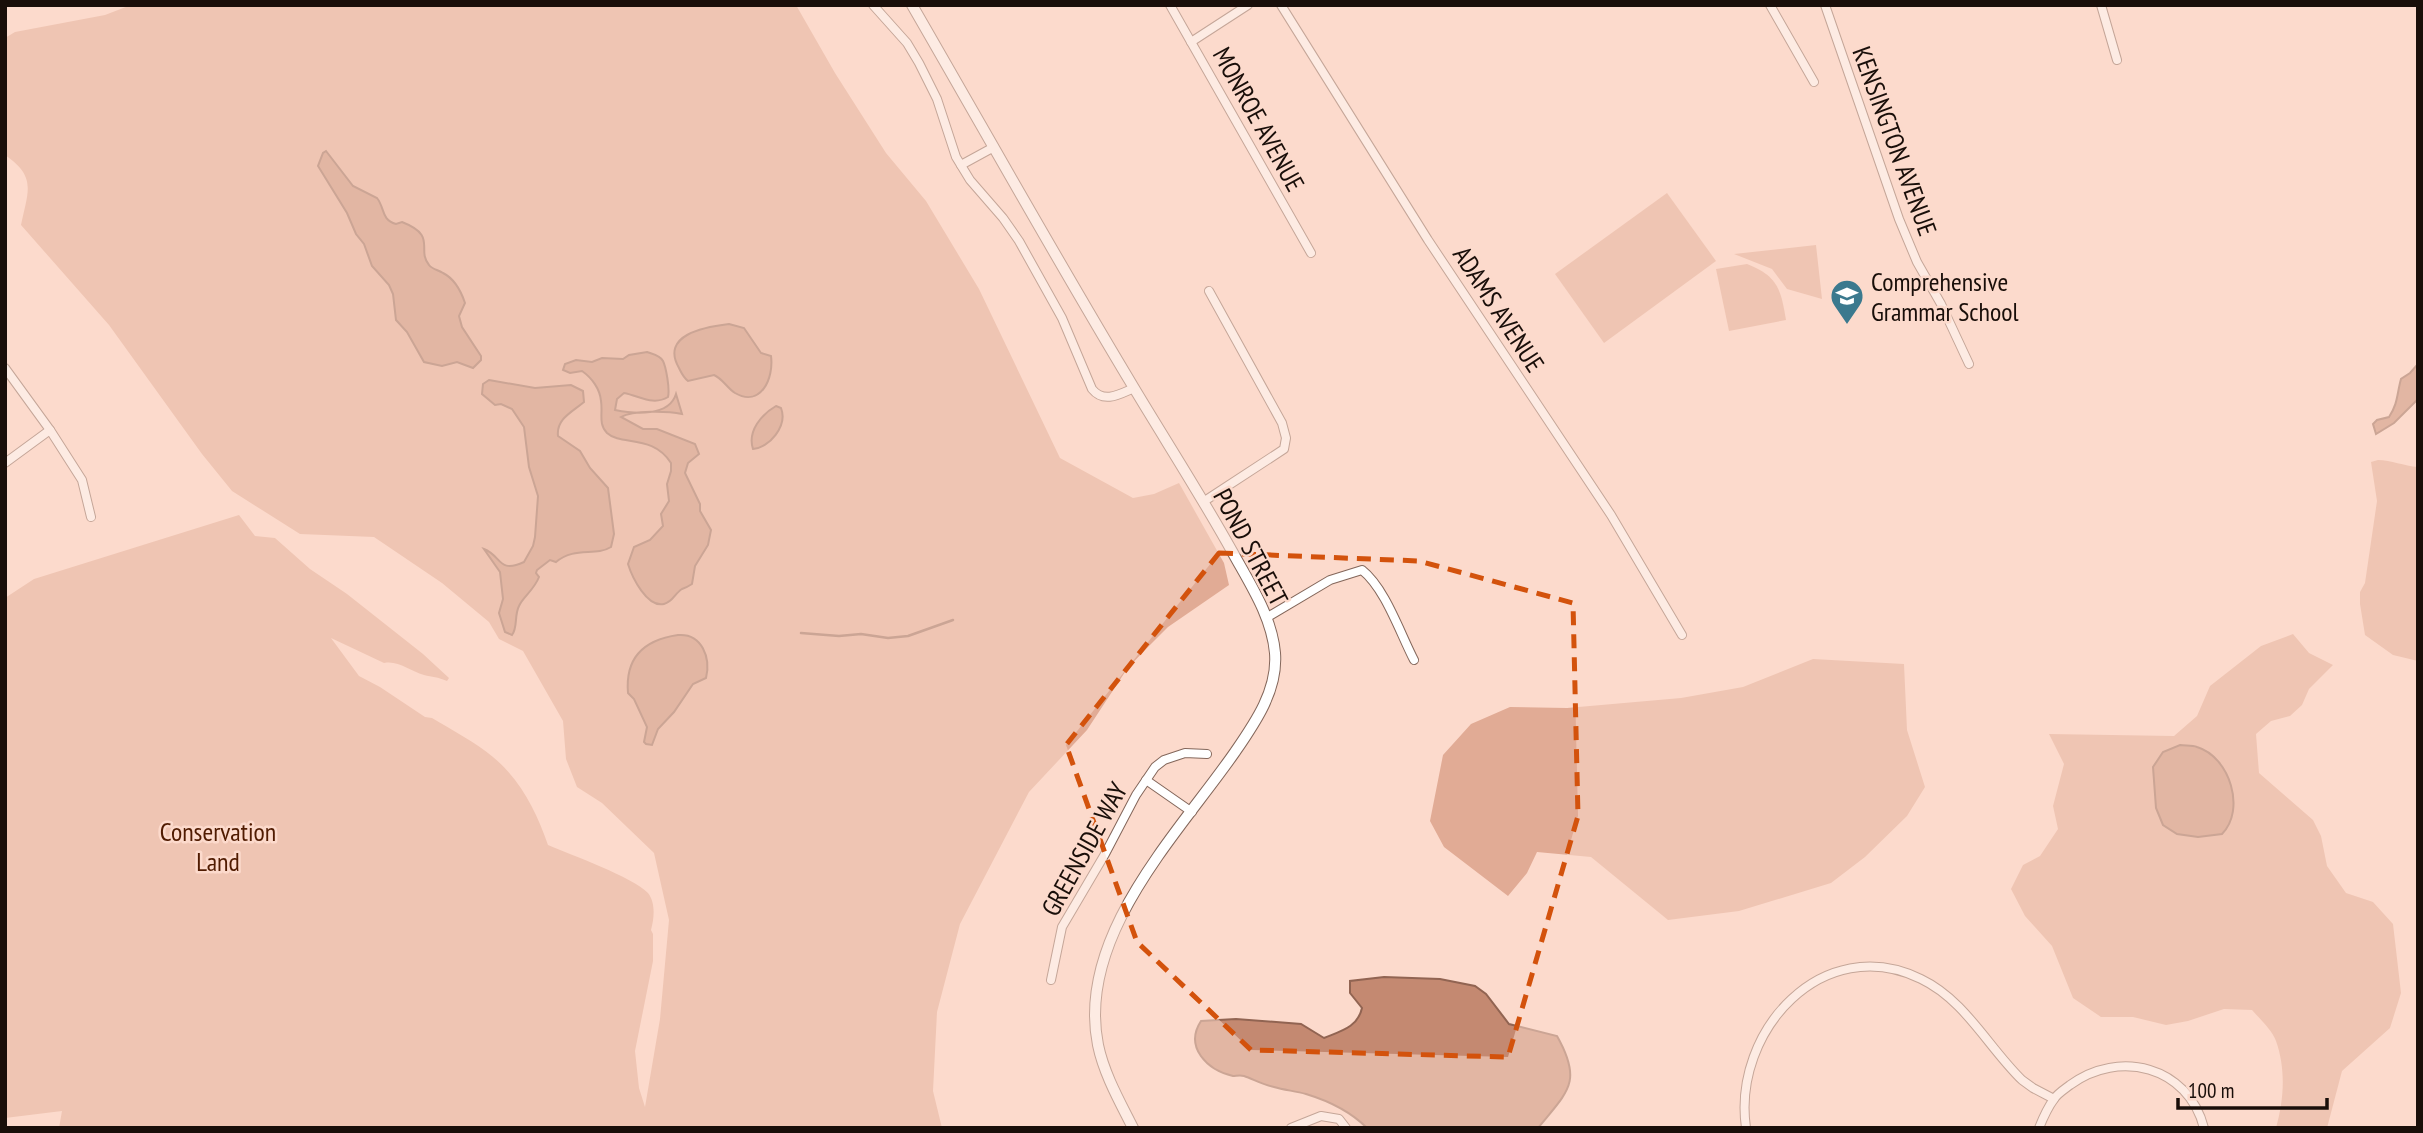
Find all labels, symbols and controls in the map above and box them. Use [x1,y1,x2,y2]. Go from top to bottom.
street label: MONROE AVENUE [1206,41,1312,197]
street label: KENSINGTON AVENUE [1845,42,1945,240]
street label: ADAMS AVENUE [1446,240,1552,378]
place label: Comprehensive Grammar School [1871,265,2019,328]
school or university icon: Comprehensive Grammar School [1828,277,1866,326]
street label: POND STREET [1206,483,1296,612]
street label: GREENSIDE WAY [1034,776,1134,922]
park label: Conservation Land [160,815,276,878]
scale bar [2178,1066,2327,1110]
text: 100 m [2188,1077,2234,1104]

